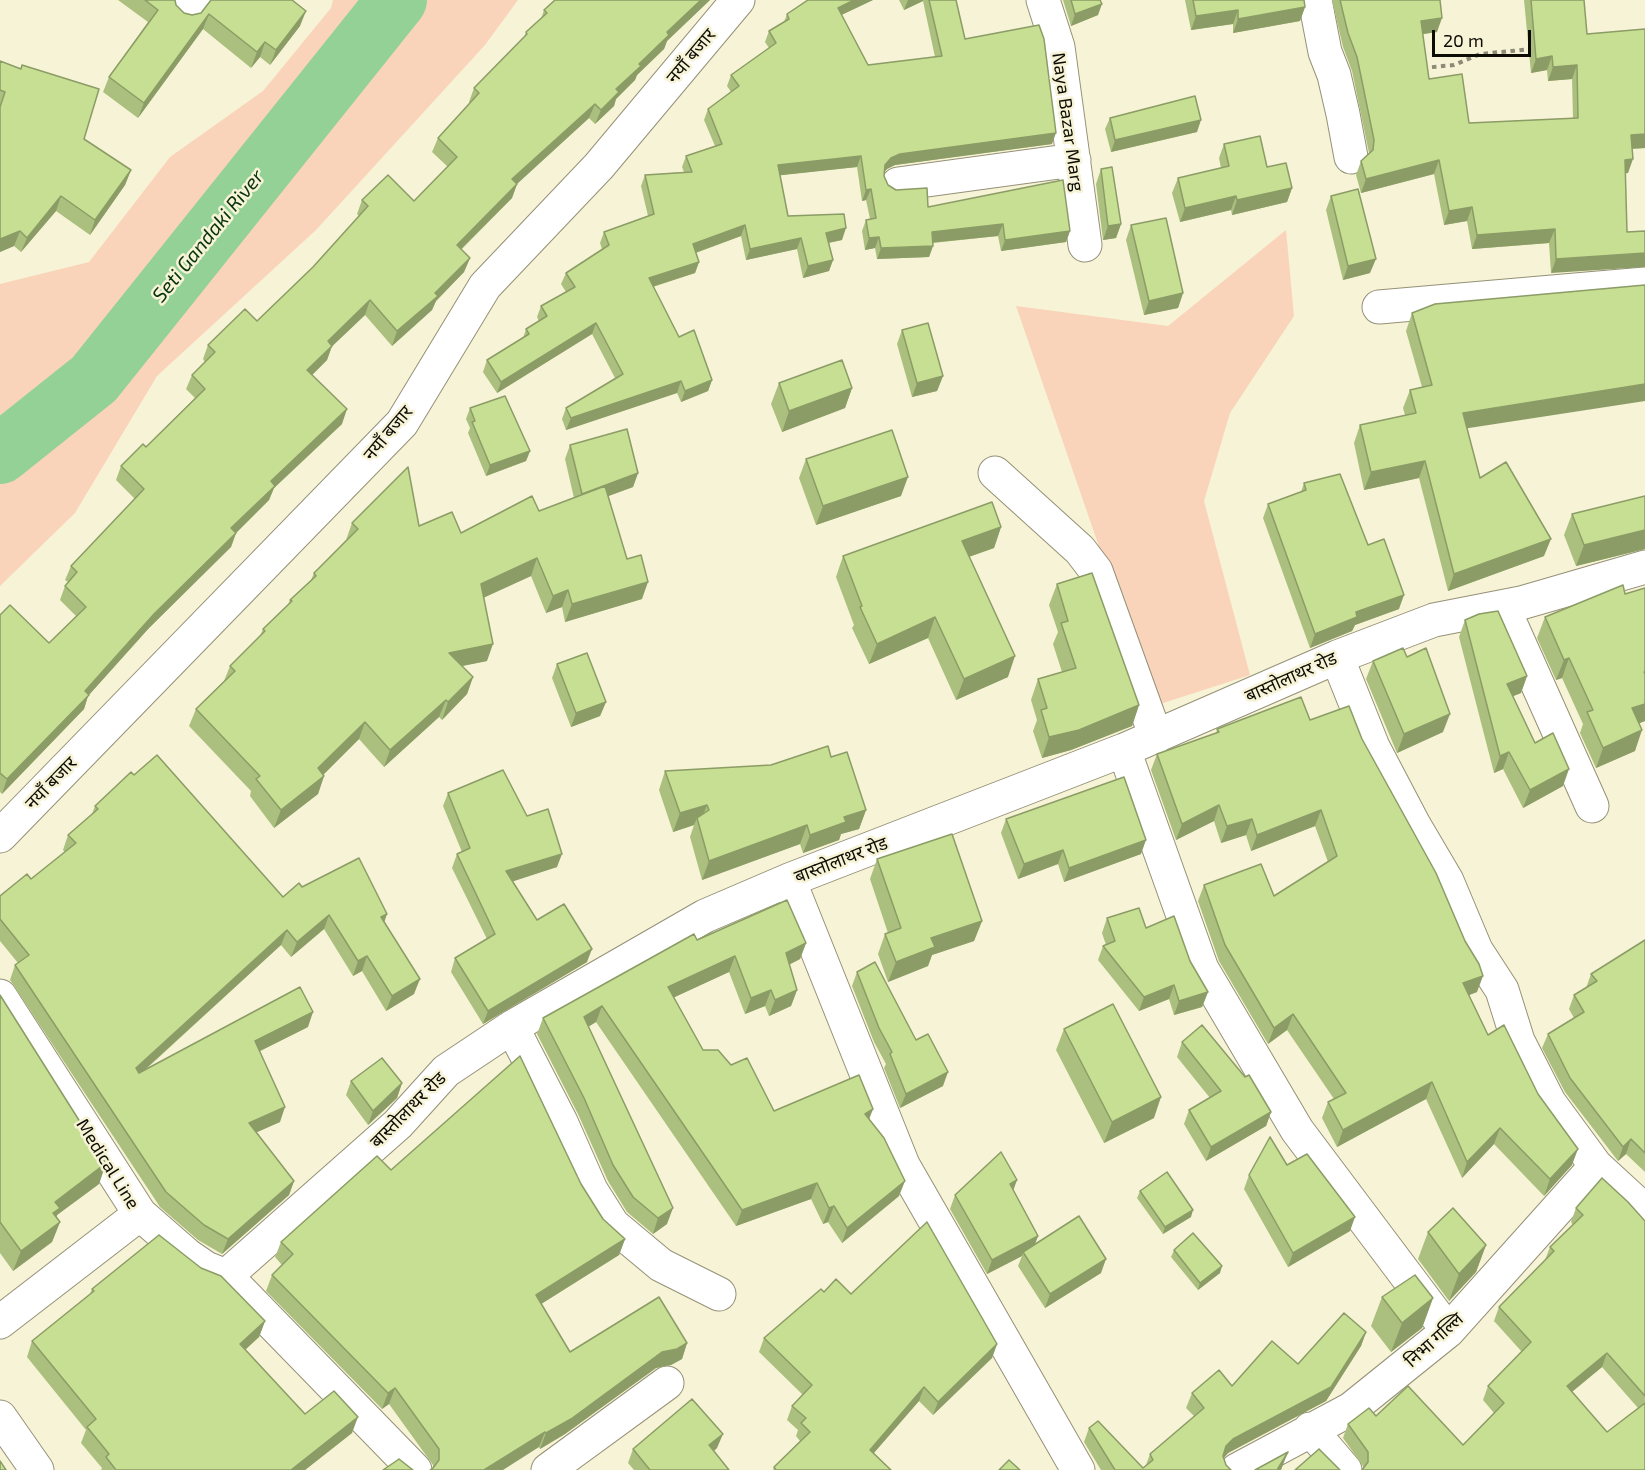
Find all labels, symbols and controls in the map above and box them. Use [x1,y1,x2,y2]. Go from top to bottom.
scale bar [1435,18,1534,56]
street label: नयाँ बजार [662,24,720,88]
text: 20 m [1443,29,1484,51]
street label: Naya Bazar Marg [1048,51,1088,193]
water label: Seti Gandaki River [147,165,269,307]
street label: नयाँ बजार [359,401,417,465]
street label: बास्तोलाथर रोड [1242,647,1340,707]
street label: नयाँ बजार [21,752,81,814]
street label: बास्तोलाथर रोड [791,832,891,888]
street label: बास्तोलाथर रोड [366,1068,450,1152]
street label: Medical Line [72,1115,144,1213]
street label: निभा गल्लि [1400,1308,1468,1372]

